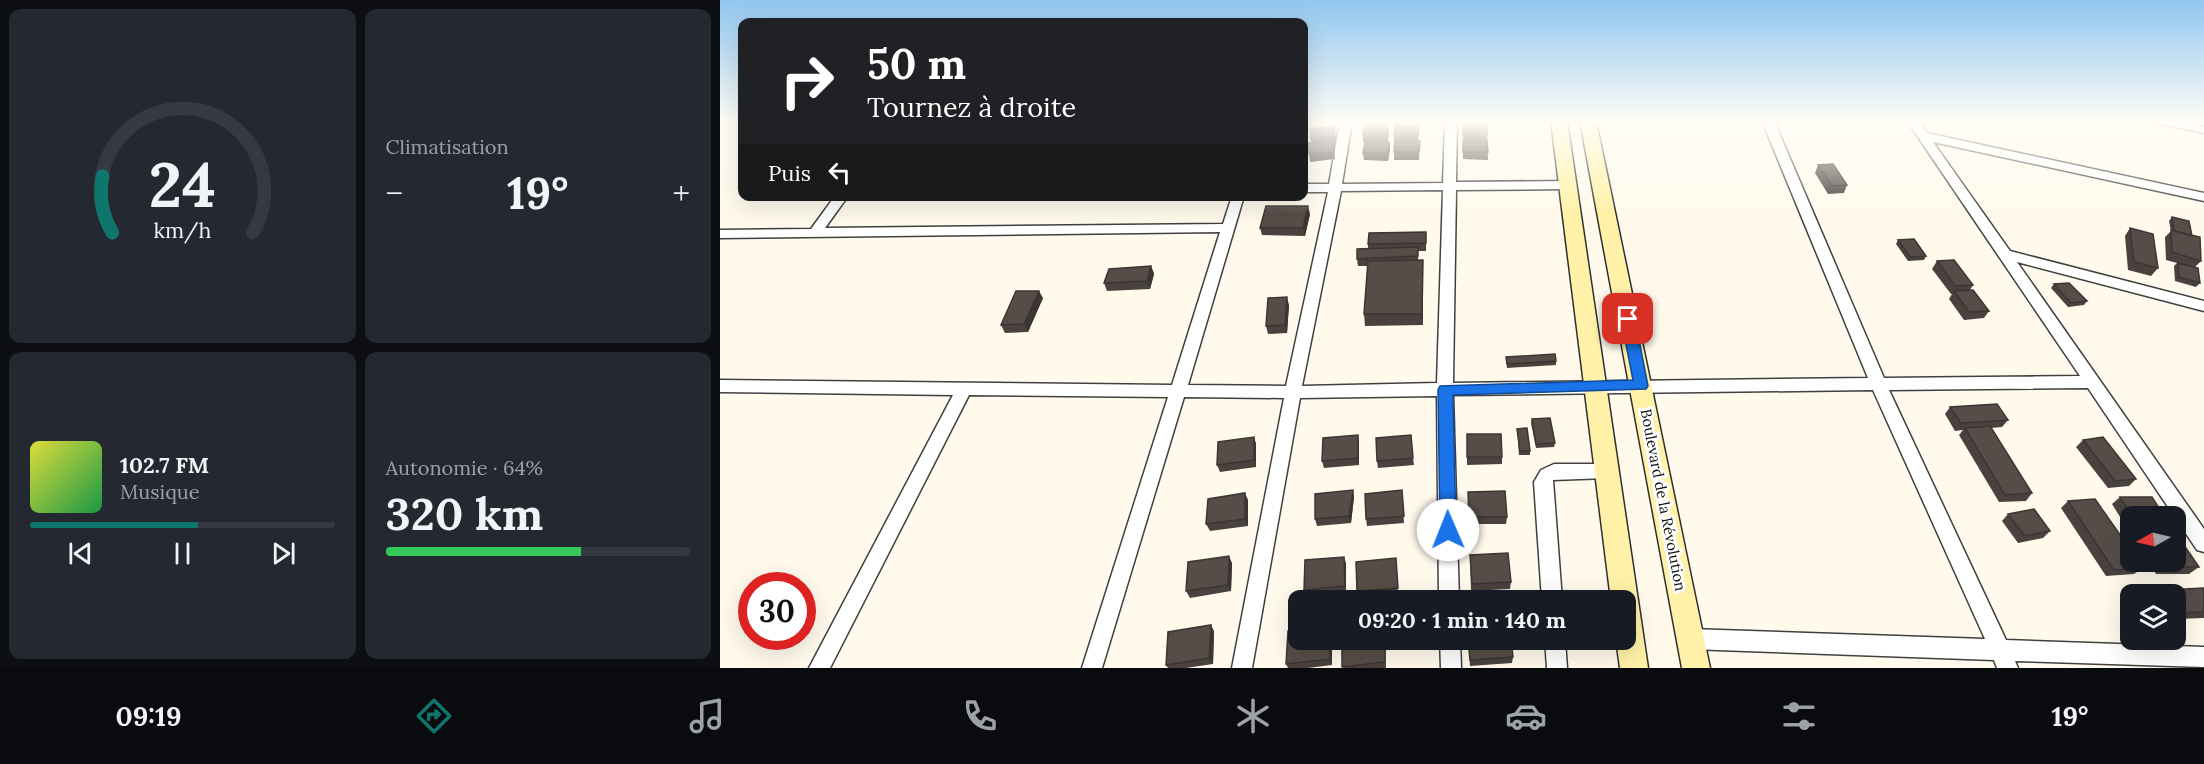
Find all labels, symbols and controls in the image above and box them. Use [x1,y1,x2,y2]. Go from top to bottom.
text: 50 m [867,37,966,91]
icon: right [768,42,846,120]
text: Tournez à droite [867,90,1076,124]
text: Climatisation [386,134,509,159]
text: 24 [149,144,216,224]
icon: left [823,156,856,189]
text: Puis [768,159,811,187]
text: 19° [507,164,568,221]
text: − [386,172,403,214]
text: + [672,172,690,214]
text: km/h [153,216,211,244]
pin [1602,293,1653,344]
icon: arrive [1611,302,1644,335]
street label: Boulevard de la Révolution [1637,407,1690,593]
text: 102.7 FM [120,451,209,479]
text: Autonomie · 64% [386,455,543,480]
text: Musique [120,479,199,504]
text: 320 km [386,485,543,542]
position arrow [1416,498,1480,562]
north arrow [2120,506,2186,572]
map controls [2120,506,2186,650]
icon: previous [64,537,97,570]
icon: pause [166,537,199,570]
icon: next [267,537,300,570]
speed limit sign: 30 [738,572,816,650]
button: layers [2120,584,2186,650]
text: 09:20 · 1 min · 140 m [1358,606,1566,634]
icon: directions [413,695,455,737]
icon: music [686,695,728,737]
icon: phone [959,695,1001,737]
icon: climate [1232,695,1274,737]
icon: car [1505,695,1547,737]
icon: filters [1778,695,1820,737]
text: 09:19 [116,699,182,733]
text: 19° [2052,699,2088,733]

